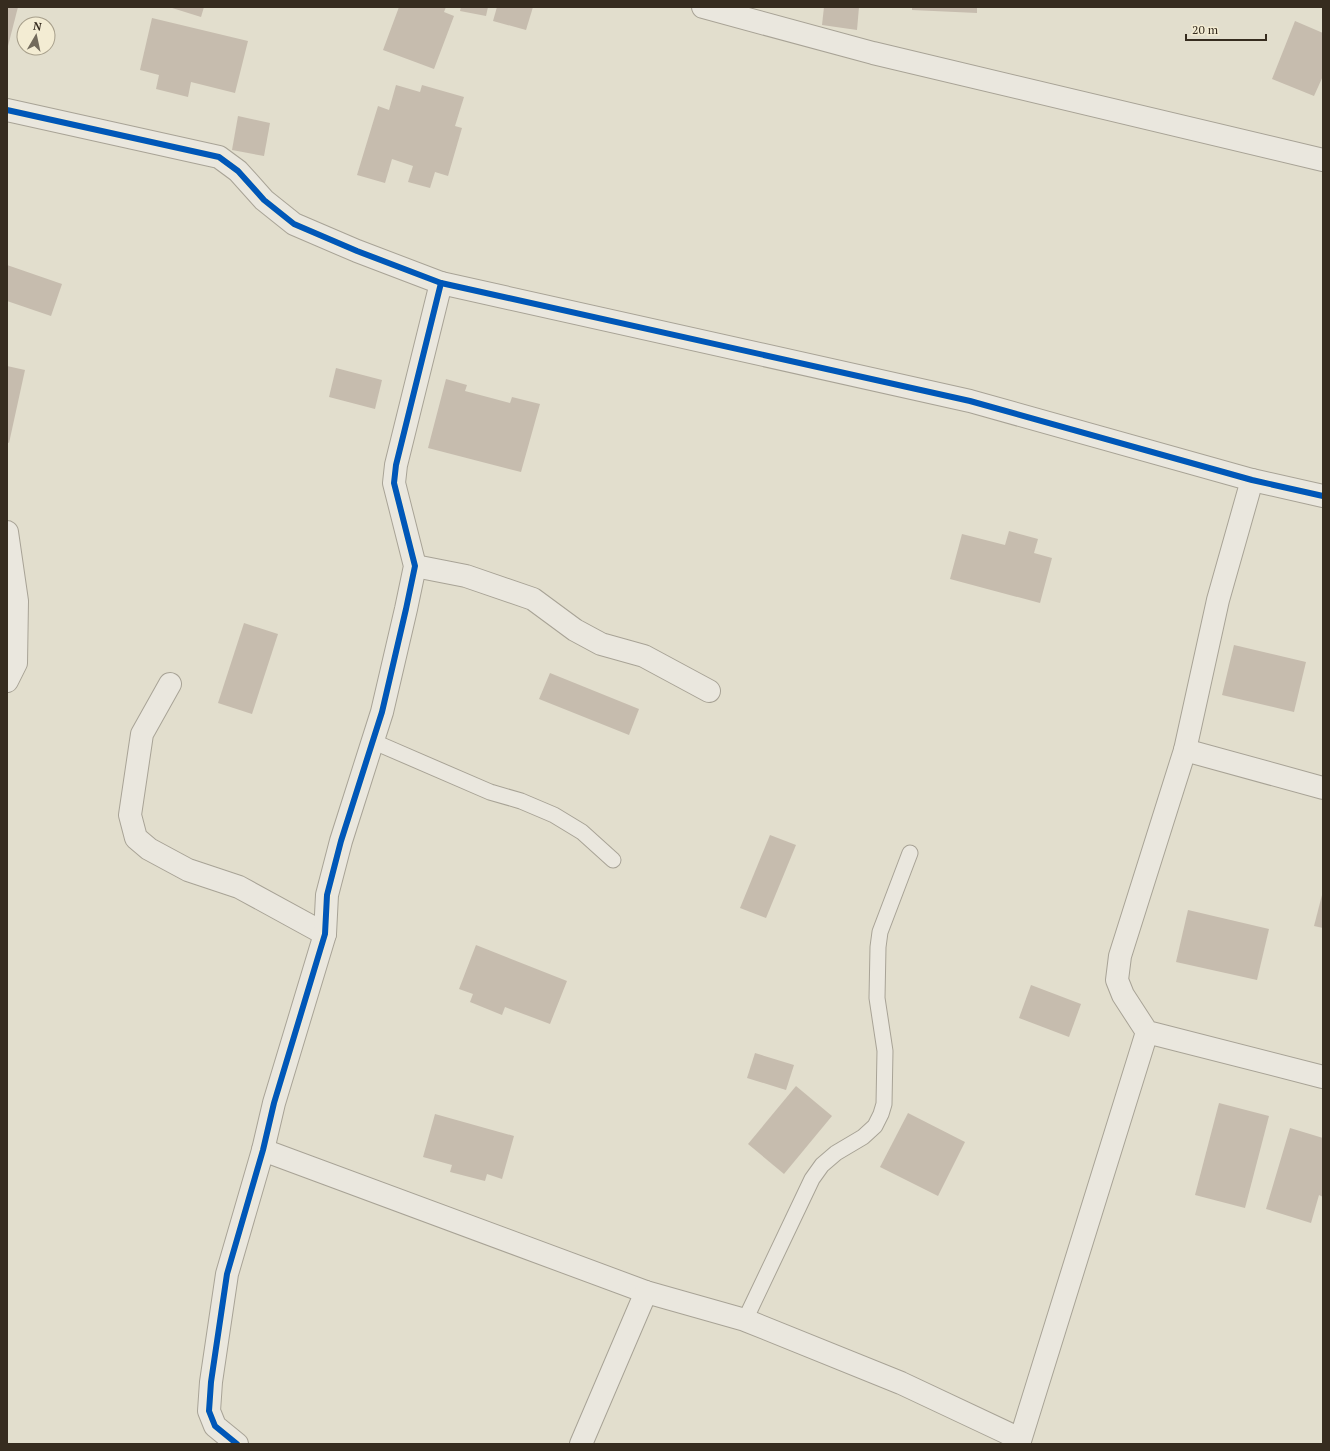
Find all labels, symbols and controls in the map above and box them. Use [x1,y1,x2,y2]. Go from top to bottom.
north arrow [16,16,56,56]
scale bar [1186,16,1266,42]
text: N [32,19,43,34]
text: 20 m [1192,22,1219,37]

